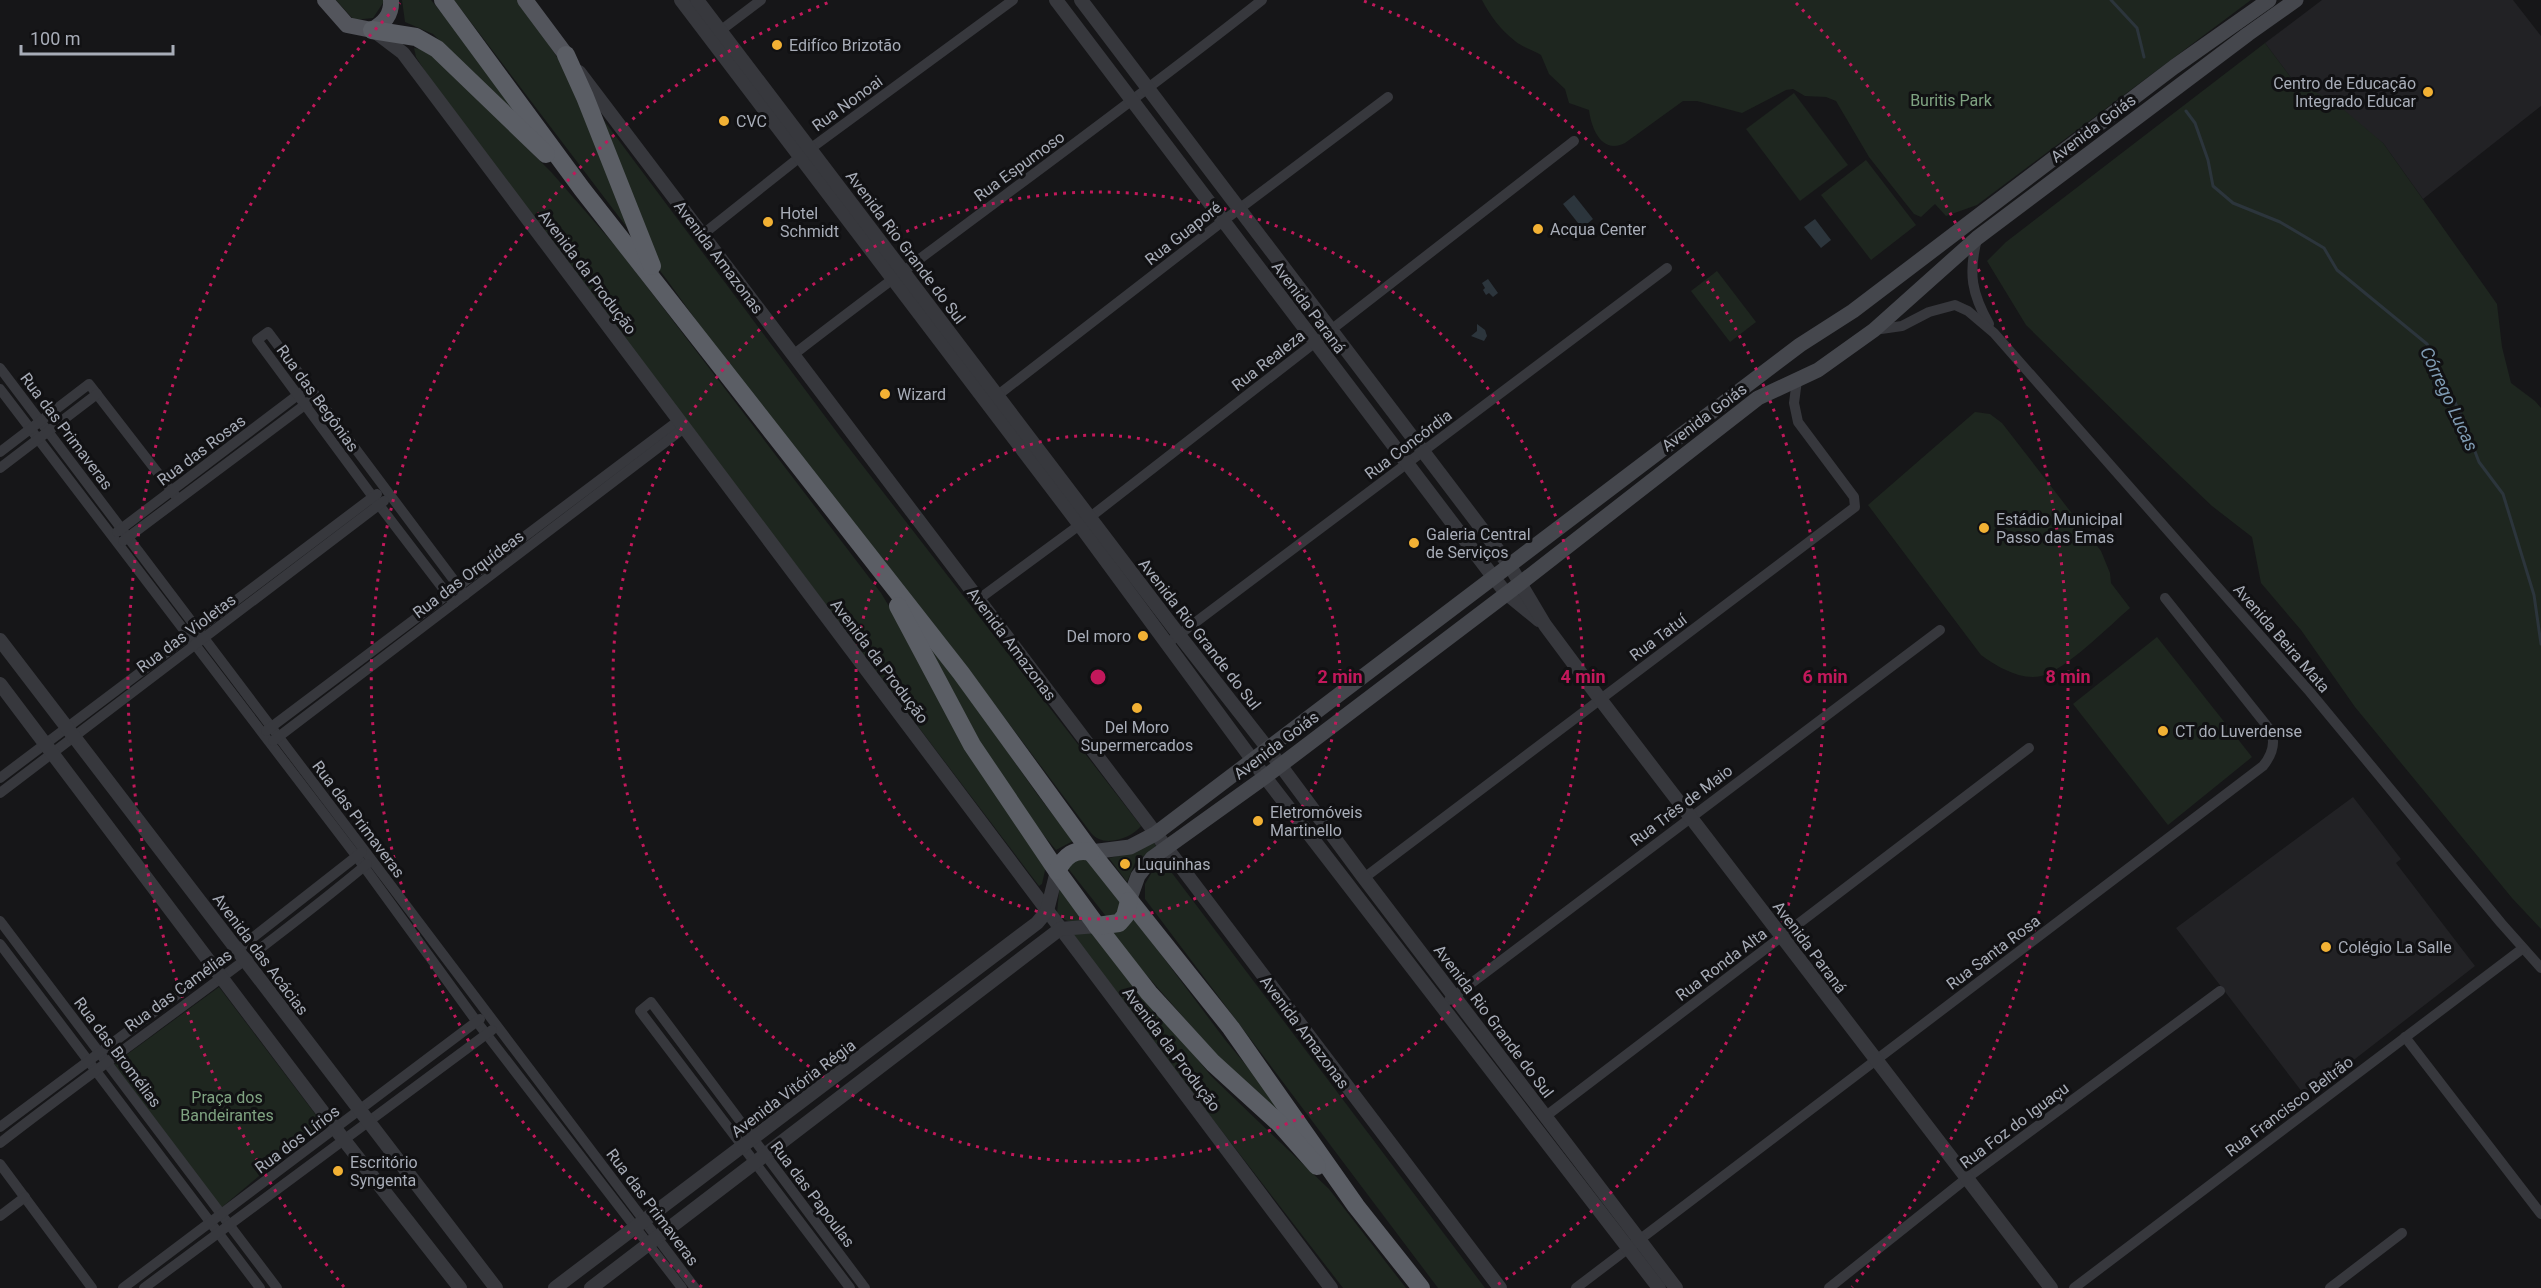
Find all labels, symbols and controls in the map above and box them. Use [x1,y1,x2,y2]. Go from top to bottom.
scale bar [21,18,172,56]
text: 100 m [30,28,81,49]
place label: Edifíco Brizotão [789,36,901,55]
marker: Edifíco Brizotão [770,38,784,52]
street label: Rua Nonoai [808,71,886,135]
place label: Centro de Educação Integrado Educar [2273,74,2417,111]
marker: Centro de Educação Integrado Educar [2421,85,2435,99]
street label: Avenida Goiás [2047,90,2140,167]
park label: Buritis Park [1910,91,1993,110]
place label: CVC [736,112,767,131]
marker: CVC [717,114,731,128]
street label: Rua Espumoso [970,127,1068,206]
street label: Avenida Rio Grande do Sul [842,167,969,328]
street label: Avenida Amazonas [670,197,767,318]
street label: Rua Guaporé [1141,198,1225,269]
place label: Hotel Schmidt [780,204,839,241]
street label: Avenida da Produção [535,206,641,338]
marker: Hotel Schmidt [761,215,775,229]
place label: Acqua Center [1550,220,1647,239]
marker: Acqua Center [1531,222,1545,236]
street label: Avenida Paraná [1268,257,1349,357]
street label: Rua Realeza [1228,326,1309,395]
street label: Rua das Begônias [272,341,363,455]
water label: Córrego Lucas [2416,343,2483,454]
street label: Rua das Primaveras [16,369,117,494]
street label: Avenida Goiás [1658,379,1751,456]
place label: Wizard [897,385,946,404]
marker: Wizard [878,387,892,401]
street label: Rua Concórdia [1361,405,1456,483]
street label: Rua das Rosas [153,411,249,490]
place label: Estádio Municipal Passo das Emas [1996,510,2123,547]
marker: Estádio Municipal Passo das Emas [1977,521,1991,535]
place label: Galeria Central de Serviços [1426,525,1531,562]
street label: Rua das Orquídeas [409,527,528,622]
marker: Galeria Central de Serviços [1407,536,1421,550]
street label: Avenida Rio Grande do Sul [1135,555,1265,714]
street label: Avenida Beira Mata [2229,580,2334,696]
street label: Avenida Amazonas [963,584,1060,705]
street label: Rua das Violetas [133,590,240,677]
street label: Avenida da Produção [827,595,933,727]
street label: Rua Tatuí [1626,609,1691,665]
place label: Del moro [1067,627,1131,646]
marker: Del moro [1136,629,1150,643]
text: 2 min [1317,666,1363,687]
text: 4 min [1560,666,1606,687]
text: 6 min [1802,666,1848,687]
text: 8 min [2045,666,2091,687]
centre of rings [1088,667,1108,687]
marker: Del Moro Supermercados [1130,701,1144,715]
street label: Avenida Goiás [1230,707,1323,784]
place label: Del Moro Supermercados [1081,718,1193,755]
place label: CT do Luverdense [2175,722,2302,741]
marker: CT do Luverdense [2156,724,2170,738]
street label: Rua das Primaveras [308,757,409,882]
street label: Rua Três de Maio [1626,761,1736,850]
place label: Eletromóveis Martinello [1270,803,1362,840]
marker: Eletromóveis Martinello [1251,814,1265,828]
place label: Luquinhas [1137,855,1211,874]
marker: Luquinhas [1118,857,1132,871]
street label: Avenida das Acácias [209,890,313,1019]
street label: Avenida Paraná [1769,897,1850,997]
street label: Rua Santa Rosa [1943,911,2044,994]
street label: Rua Ronda Alta [1672,924,1771,1005]
place label: Colégio La Salle [2338,938,2452,957]
marker: Colégio La Salle [2319,940,2333,954]
street label: Avenida Rio Grande do Sul [1430,941,1557,1102]
street label: Rua das Camélias [121,945,236,1036]
street label: Avenida Amazonas [1256,972,1353,1093]
street label: Avenida da Produção [1119,983,1225,1115]
street label: Rua das Bromélias [70,994,165,1111]
street label: Avenida Vitória Régia [727,1035,859,1141]
street label: Rua Francisco Beltrão [2222,1052,2357,1161]
street label: Rua Foz do Iguaçu [1956,1078,2072,1172]
park label: Praça dos Bandeirantes [180,1088,274,1125]
street label: Rua dos Lírios [251,1101,343,1177]
street label: Rua das Papoulas [767,1138,859,1251]
street label: Rua das Primaveras [602,1145,703,1270]
place label: Escritório Syngenta [350,1153,418,1190]
marker: Escritório Syngenta [331,1164,345,1178]

